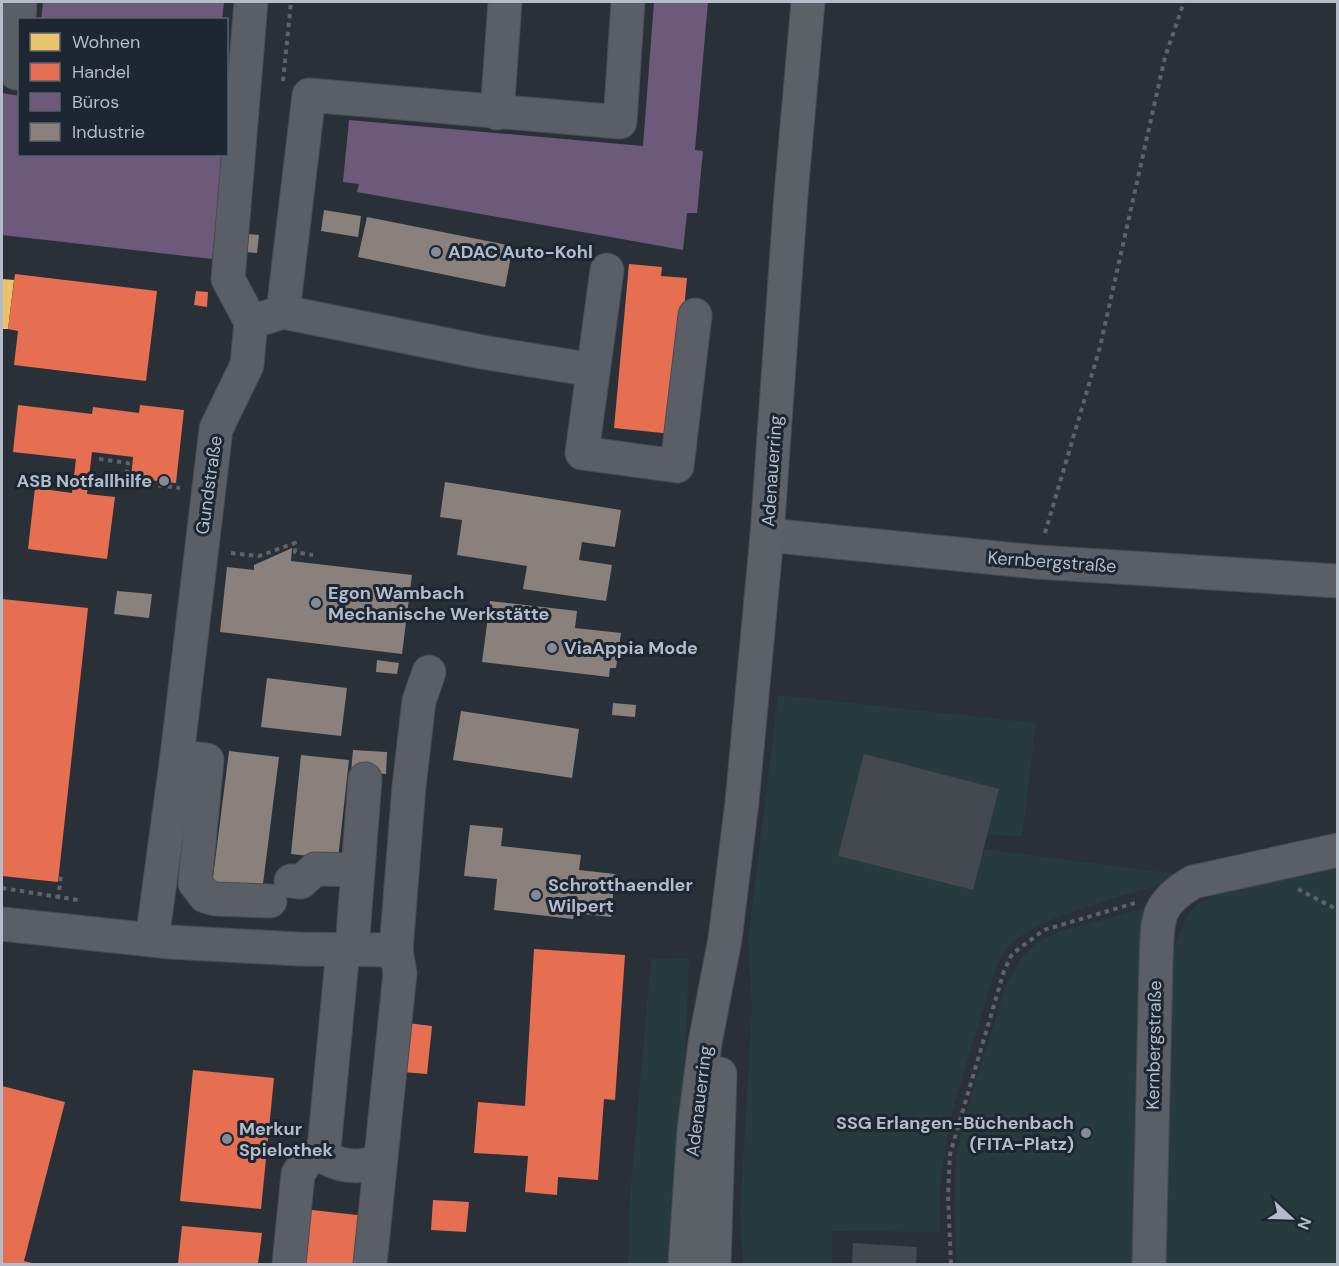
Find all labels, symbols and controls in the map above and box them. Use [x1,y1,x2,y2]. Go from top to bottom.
legend [18,18,228,156]
text: Wohnen [72,30,140,54]
text: Handel [72,60,130,84]
text: Büros [72,90,119,114]
text: Industrie [72,120,145,144]
place label: ADAC Auto-Kohl [448,240,593,264]
marker: ADAC Auto-Kohl [429,245,443,259]
street label: Adenauerring [756,414,788,528]
street label: Gundstraße [190,434,228,536]
place label: ASB Notfallhilfe [17,469,152,493]
marker: ASB Notfallhilfe [157,474,171,488]
street label: Kernbergstraße [987,546,1117,578]
place label: Egon Wambach Mechanische Werkstätte [328,581,550,626]
marker: Egon Wambach Mechanische Werkstätte [309,596,323,610]
place label: ViaAppia Mode [564,636,698,660]
marker: ViaAppia Mode [545,641,559,655]
place label: Schrotthaendler Wilpert [548,873,693,918]
marker: Schrotthaendler Wilpert [529,888,543,902]
street label: Kernbergstraße [1141,980,1167,1110]
street label: Adenauerring [680,1044,718,1158]
place label: SSG Erlangen-Büchenbach (FITA-Platz) [836,1111,1074,1156]
place label: Merkur Spielothek [239,1117,334,1162]
marker: SSG Erlangen-Büchenbach (FITA-Platz) [1079,1126,1093,1140]
marker: Merkur Spielothek [220,1132,234,1146]
north arrow [1261,1188,1321,1248]
text: N [1293,1214,1316,1233]

